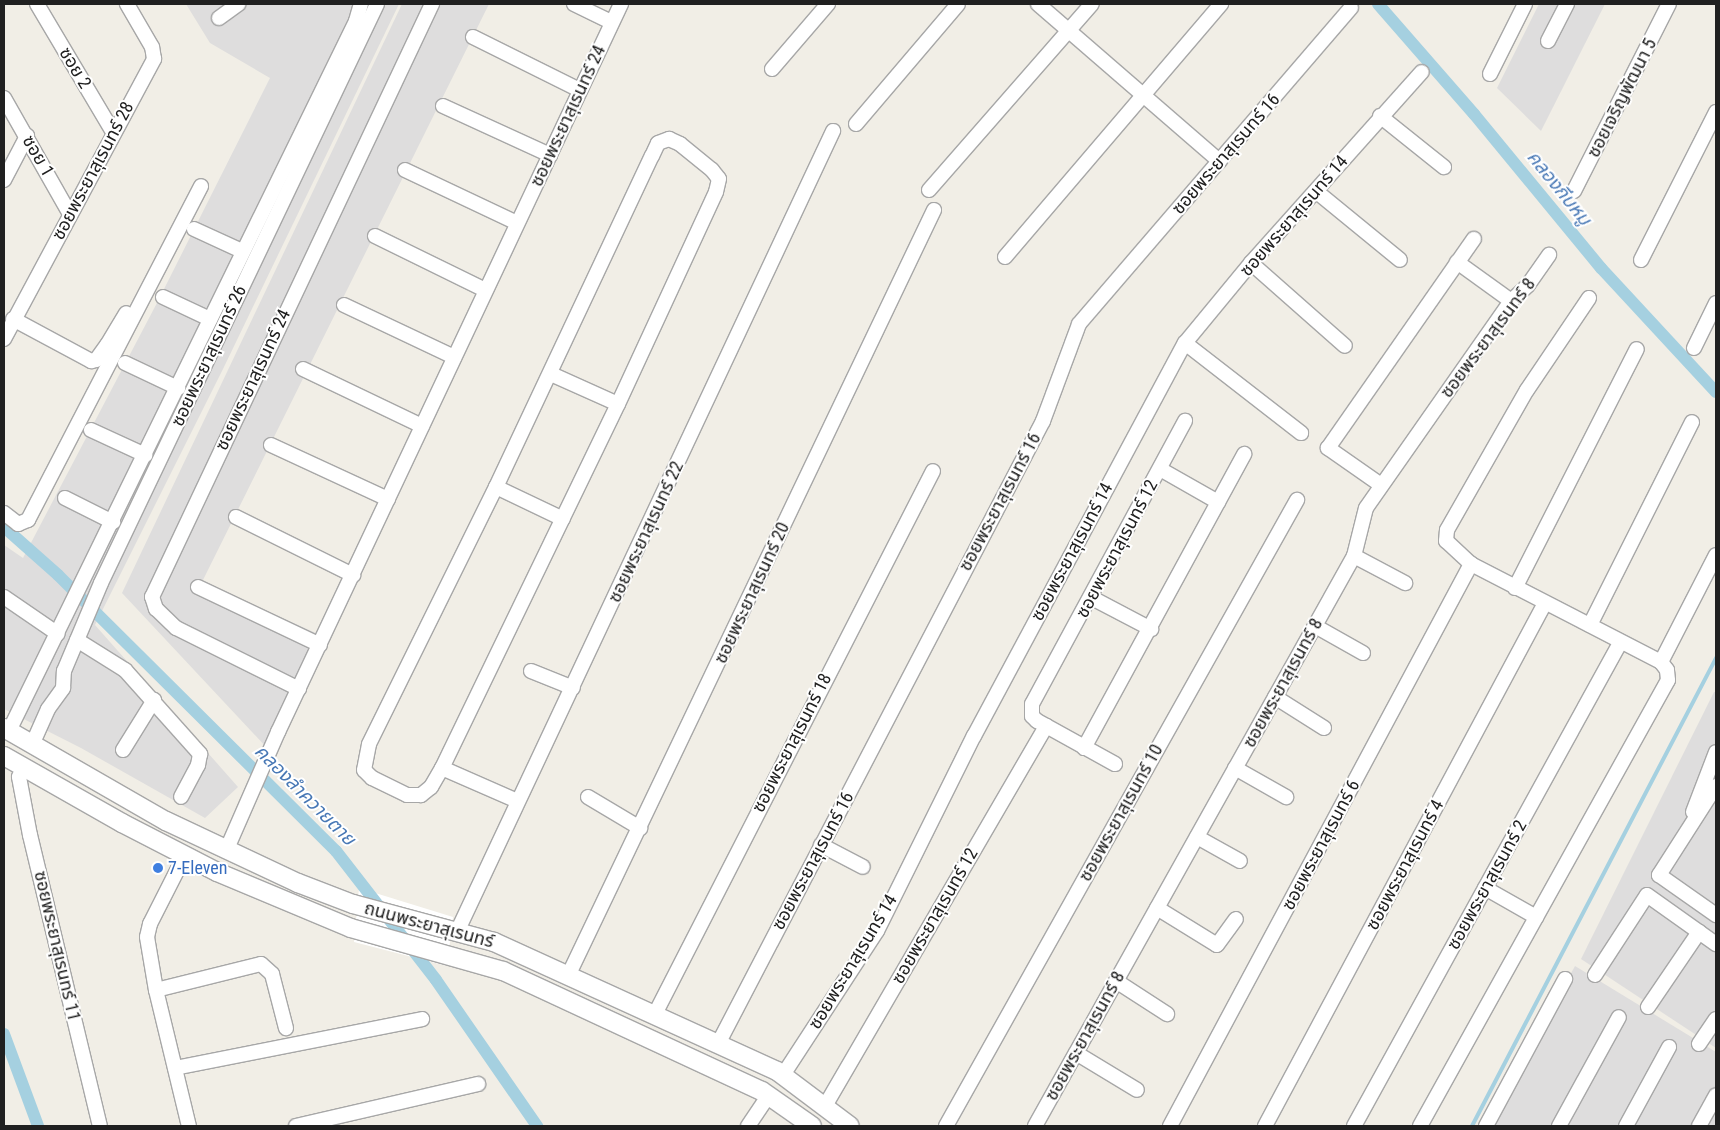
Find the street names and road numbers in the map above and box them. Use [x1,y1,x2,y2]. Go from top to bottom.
street label: ซอยเจริญพัฒนา 5 [1583,35,1661,161]
street label: ซอยพระยาสุเรนทร์ 24 [526,42,610,190]
street label: ซอย 2 [54,44,96,92]
street label: ซอยพระยาสุเรนทร์ 16 [1168,89,1284,219]
street label: ซอยพระยาสุเรนทร์ 28 [47,98,139,244]
street label: ซอย 1 [18,132,58,180]
street label: ซอยพระยาสุเรนทร์ 14 [1236,151,1352,281]
street label: ซอยพระยาสุเรนทร์ 8 [1436,274,1540,402]
street label: ซอยพระยาสุเรนทร์ 26 [167,282,251,430]
street label: ซอยพระยาสุเรนทร์ 24 [211,306,295,454]
street label: ซอยพระยาสุเรนทร์ 16 [954,429,1046,575]
street label: ซอยพระยาสุเรนทร์ 22 [604,458,688,606]
street label: ซอยพระยาสุเรนทร์ 12 [1071,476,1163,622]
street label: ซอยพระยาสุเรนทร์ 14 [1026,479,1118,625]
street label: ซอยพระยาสุเรนทร์ 20 [710,519,794,667]
street label: ซอยพระยาสุเรนทร์ 8 [1239,615,1327,751]
street label: ซอยพระยาสุเรนทร์ 18 [748,670,836,816]
street label: ซอยพระยาสุเรนทร์ 10 [1074,741,1168,885]
street label: ซอยพระยาสุเรนทร์ 6 [1278,776,1364,914]
street label: ซอยพระยาสุเรนทร์ 16 [767,788,859,934]
street label: ซอยพระยาสุเรนทร์ 4 [1362,796,1448,934]
street label: ซอยพระยาสุเรนทร์ 2 [1443,817,1531,953]
street label: ซอยพระยาสุเรนทร์ 12 [887,844,983,988]
street label: ซอยพระยาสุเรนทร์ 11 [29,869,85,1023]
street label: ซอยพระยาสุเรนทร์ 14 [804,891,902,1033]
street label: ถนนพระยาสุเรนทร์ [362,897,496,953]
street label: ซอยพระยาสุเรนทร์ 8 [1041,968,1129,1104]

